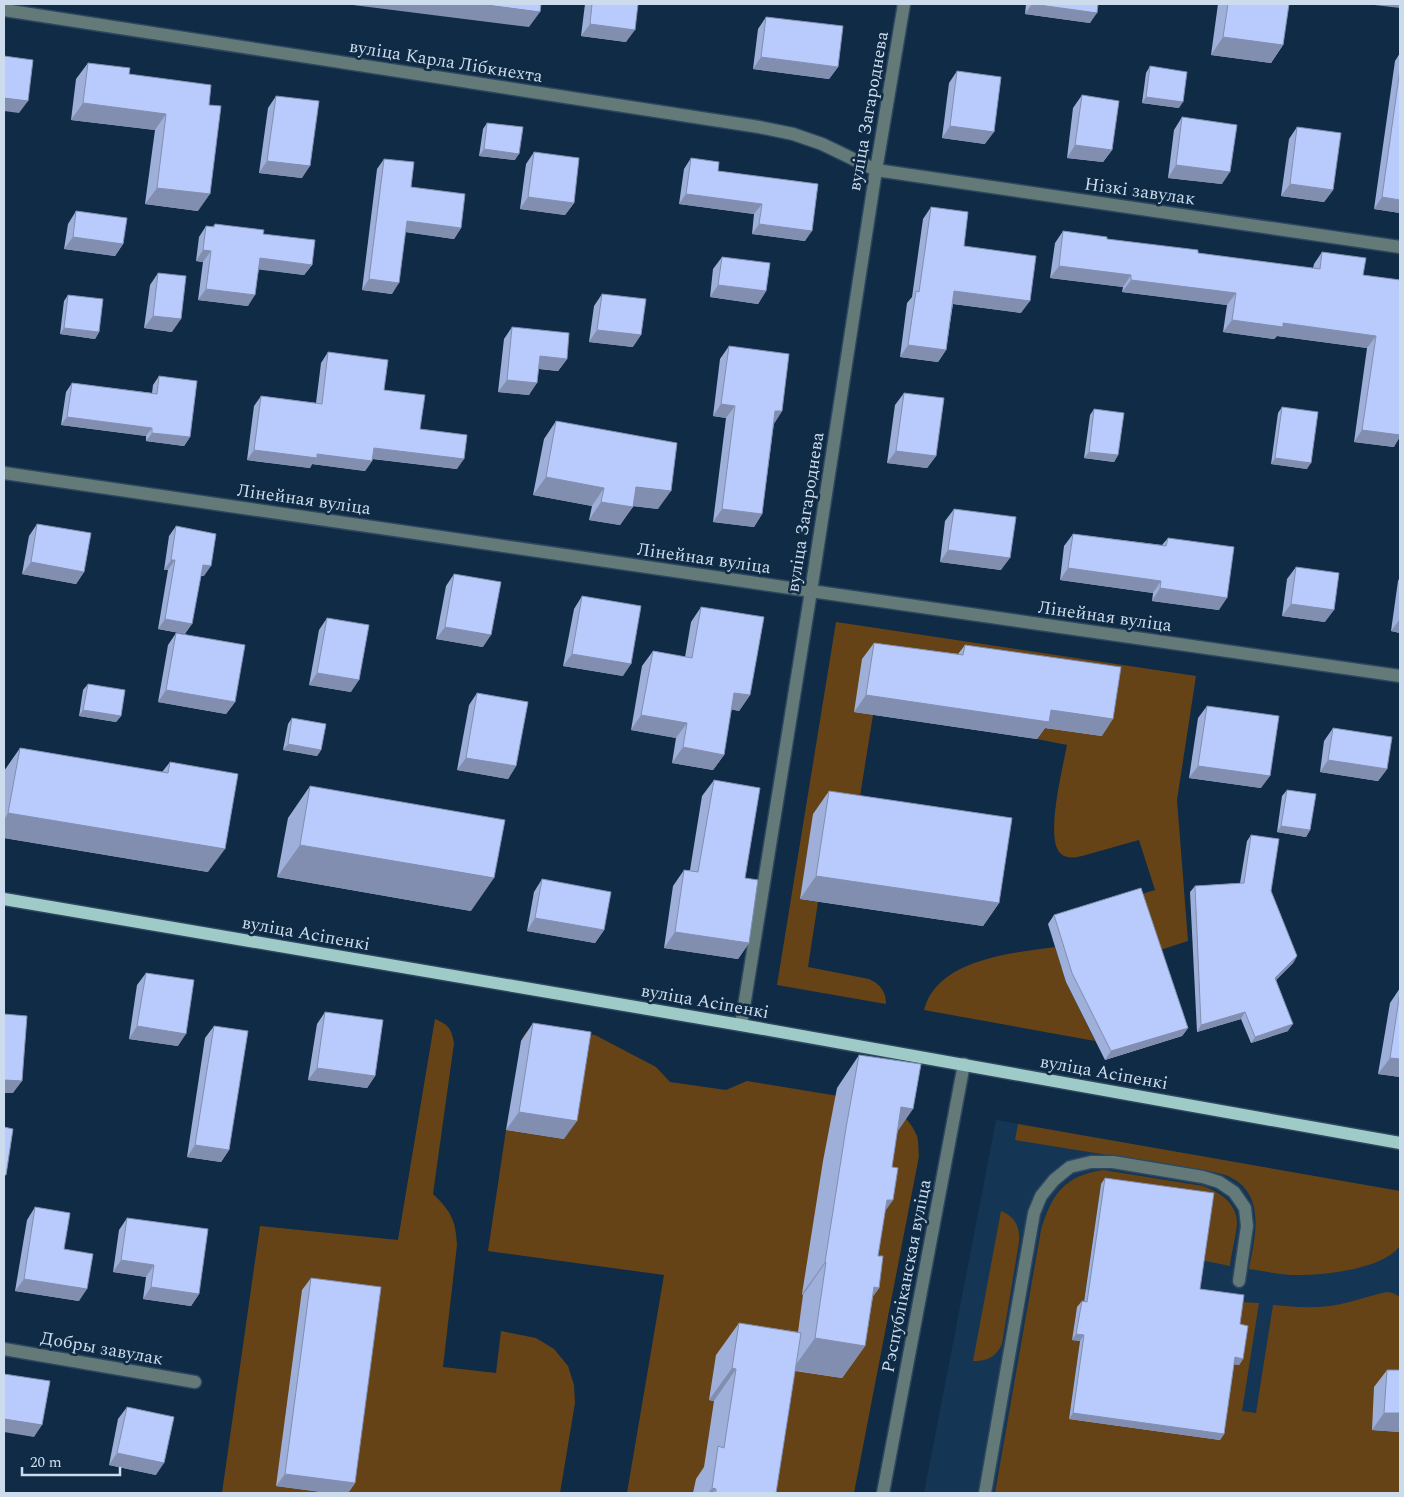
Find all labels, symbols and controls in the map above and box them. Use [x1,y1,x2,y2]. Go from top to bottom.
street label: вуліца Загароднева [841,29,896,193]
street label: вуліца Карла Лібкнехта [347,33,545,90]
street label: Нізкі завулак [1083,170,1197,213]
street label: вуліца Загароднева [779,430,832,594]
street label: Лінейная вуліца [235,477,373,522]
street label: Лінейная вуліца [635,536,773,581]
street label: Лінейная вуліца [1036,594,1174,639]
street label: вуліца Асіпенкі [240,909,372,958]
street label: вуліца Асіпенкі [639,977,771,1026]
street label: вуліца Асіпенкі [1038,1048,1170,1097]
street label: Рэспубліканская вуліца [874,1177,939,1375]
street label: Добры завулак [38,1324,165,1373]
scale bar [22,1444,120,1476]
text: 20 m [30,1451,62,1474]

